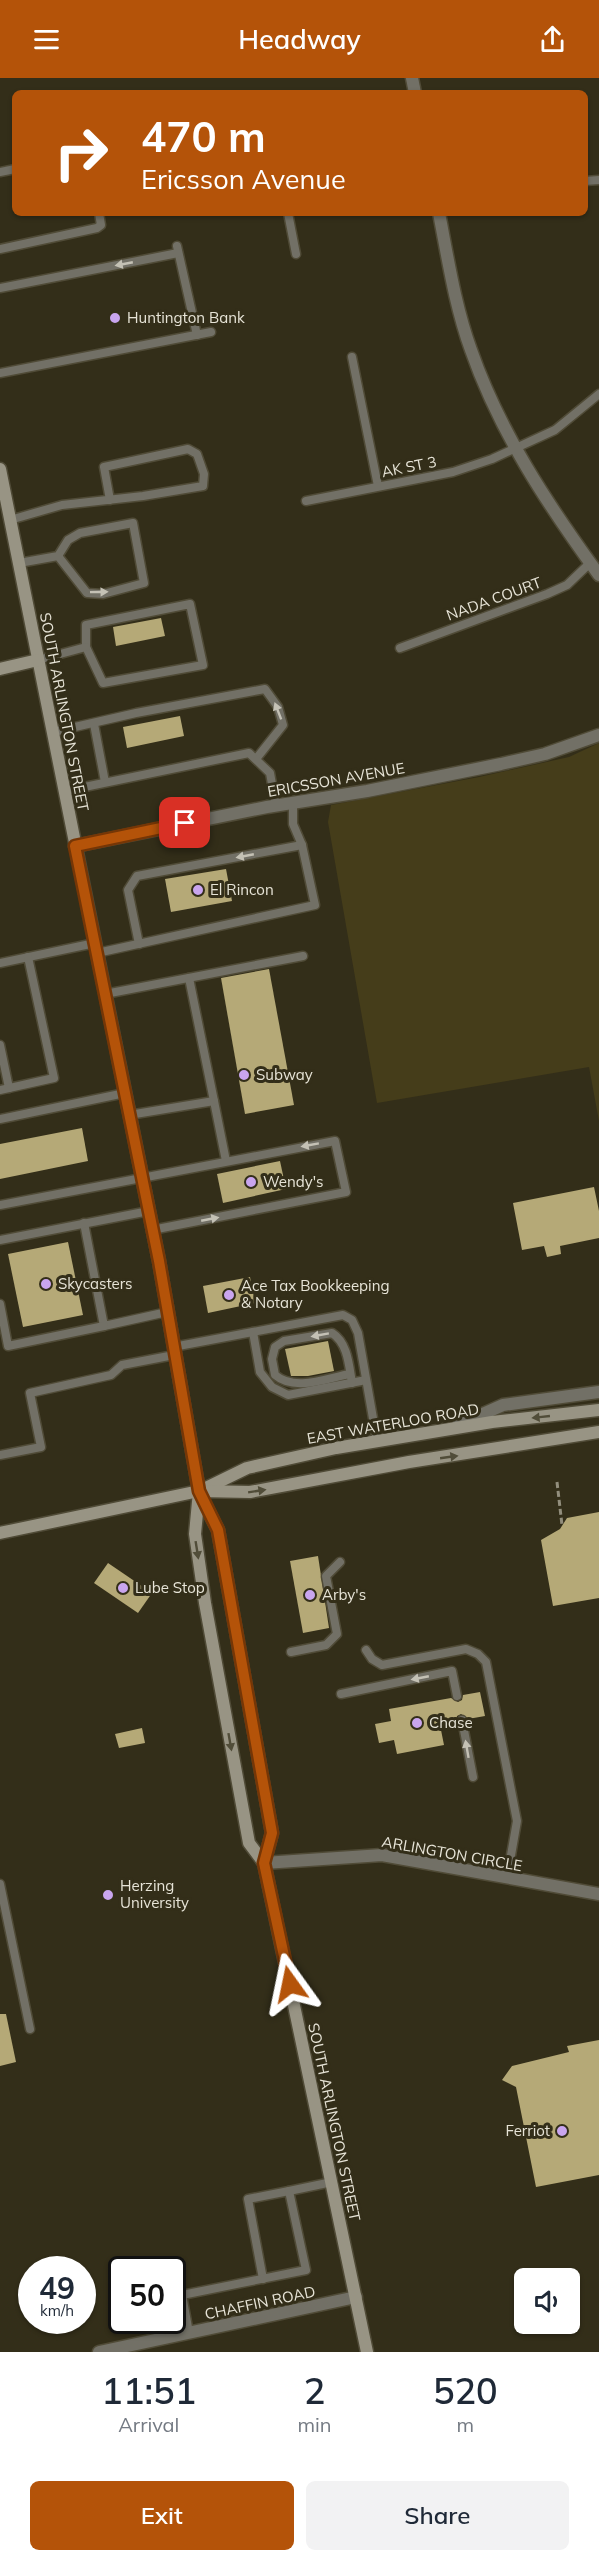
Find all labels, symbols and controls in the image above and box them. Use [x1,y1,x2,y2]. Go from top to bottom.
text: Headway [238,22,361,56]
icon: menu [30,23,63,56]
icon: share [536,23,569,56]
text: 470 m [141,110,266,163]
icon: right [42,114,120,192]
text: Ericsson Avenue [141,162,346,196]
one-way arrow [114,260,133,269]
place label: Huntington Bank [127,308,245,327]
marker: Huntington Bank [108,311,122,325]
street label: AK ST 3 [380,452,438,481]
street label: NADA COURT [444,573,544,625]
one-way arrow [89,588,108,597]
street label: SOUTH ARLINGTON STREET [36,611,93,813]
one-way arrow [273,702,283,720]
street label: ERICSSON AVENUE [266,758,406,801]
pin [159,797,210,848]
icon: arrive [168,806,201,839]
one-way arrow [235,852,254,861]
place label: El Rincon [210,880,274,899]
marker: El Rincon [191,883,205,897]
place label: Subway [256,1065,313,1084]
marker: Subway [237,1068,251,1082]
one-way arrow [300,1141,319,1150]
place label: Wendy's [263,1172,323,1191]
marker: Wendy's [244,1175,258,1189]
one-way arrow [201,1214,220,1223]
place label: Skycasters [58,1274,133,1293]
place label: Ace Tax Bookkeeping & Notary [241,1276,389,1312]
marker: Skycasters [39,1277,53,1291]
marker: Ace Tax Bookkeeping & Notary [222,1288,236,1302]
one-way arrow [311,1331,330,1340]
street label: EAST WATERLOO ROAD [305,1399,480,1448]
one-way arrow [531,1412,550,1422]
one-way arrow [440,1452,459,1462]
one-way arrow [248,1486,267,1495]
one-way arrow [192,1540,201,1559]
place label: Lube Stop [135,1578,205,1597]
marker: Lube Stop [116,1581,130,1595]
place label: Arby's [322,1585,366,1604]
marker: Arby's [303,1588,317,1602]
one-way arrow [410,1674,429,1683]
place label: Chase [429,1713,473,1732]
marker: Chase [410,1716,424,1730]
one-way arrow [226,1732,235,1751]
one-way arrow [462,1739,471,1758]
street label: ARLINGTON CIRCLE [380,1832,524,1875]
place label: Herzing University [120,1876,189,1912]
marker: Herzing University [101,1888,115,1902]
position arrow [258,1952,322,2016]
street label: SOUTH ARLINGTON STREET [304,2021,365,2223]
place label: Ferriot [505,2121,550,2140]
marker: Ferriot [555,2124,569,2138]
speed limit sign: 50 [108,2256,186,2334]
map controls [514,2268,580,2334]
button: sound [514,2268,580,2334]
text: 49 [39,2269,75,2307]
street label: CHAFFIN ROAD [203,2282,317,2324]
text: km/h [40,2301,74,2320]
text: 11:51 [101,2368,196,2413]
text: 2 [304,2368,325,2413]
text: 520 [433,2368,498,2413]
text: Arrival [118,2412,179,2437]
text: min [298,2412,332,2437]
text: m [457,2412,474,2437]
button: Exit [30,2481,294,2550]
button: Share [306,2481,569,2550]

